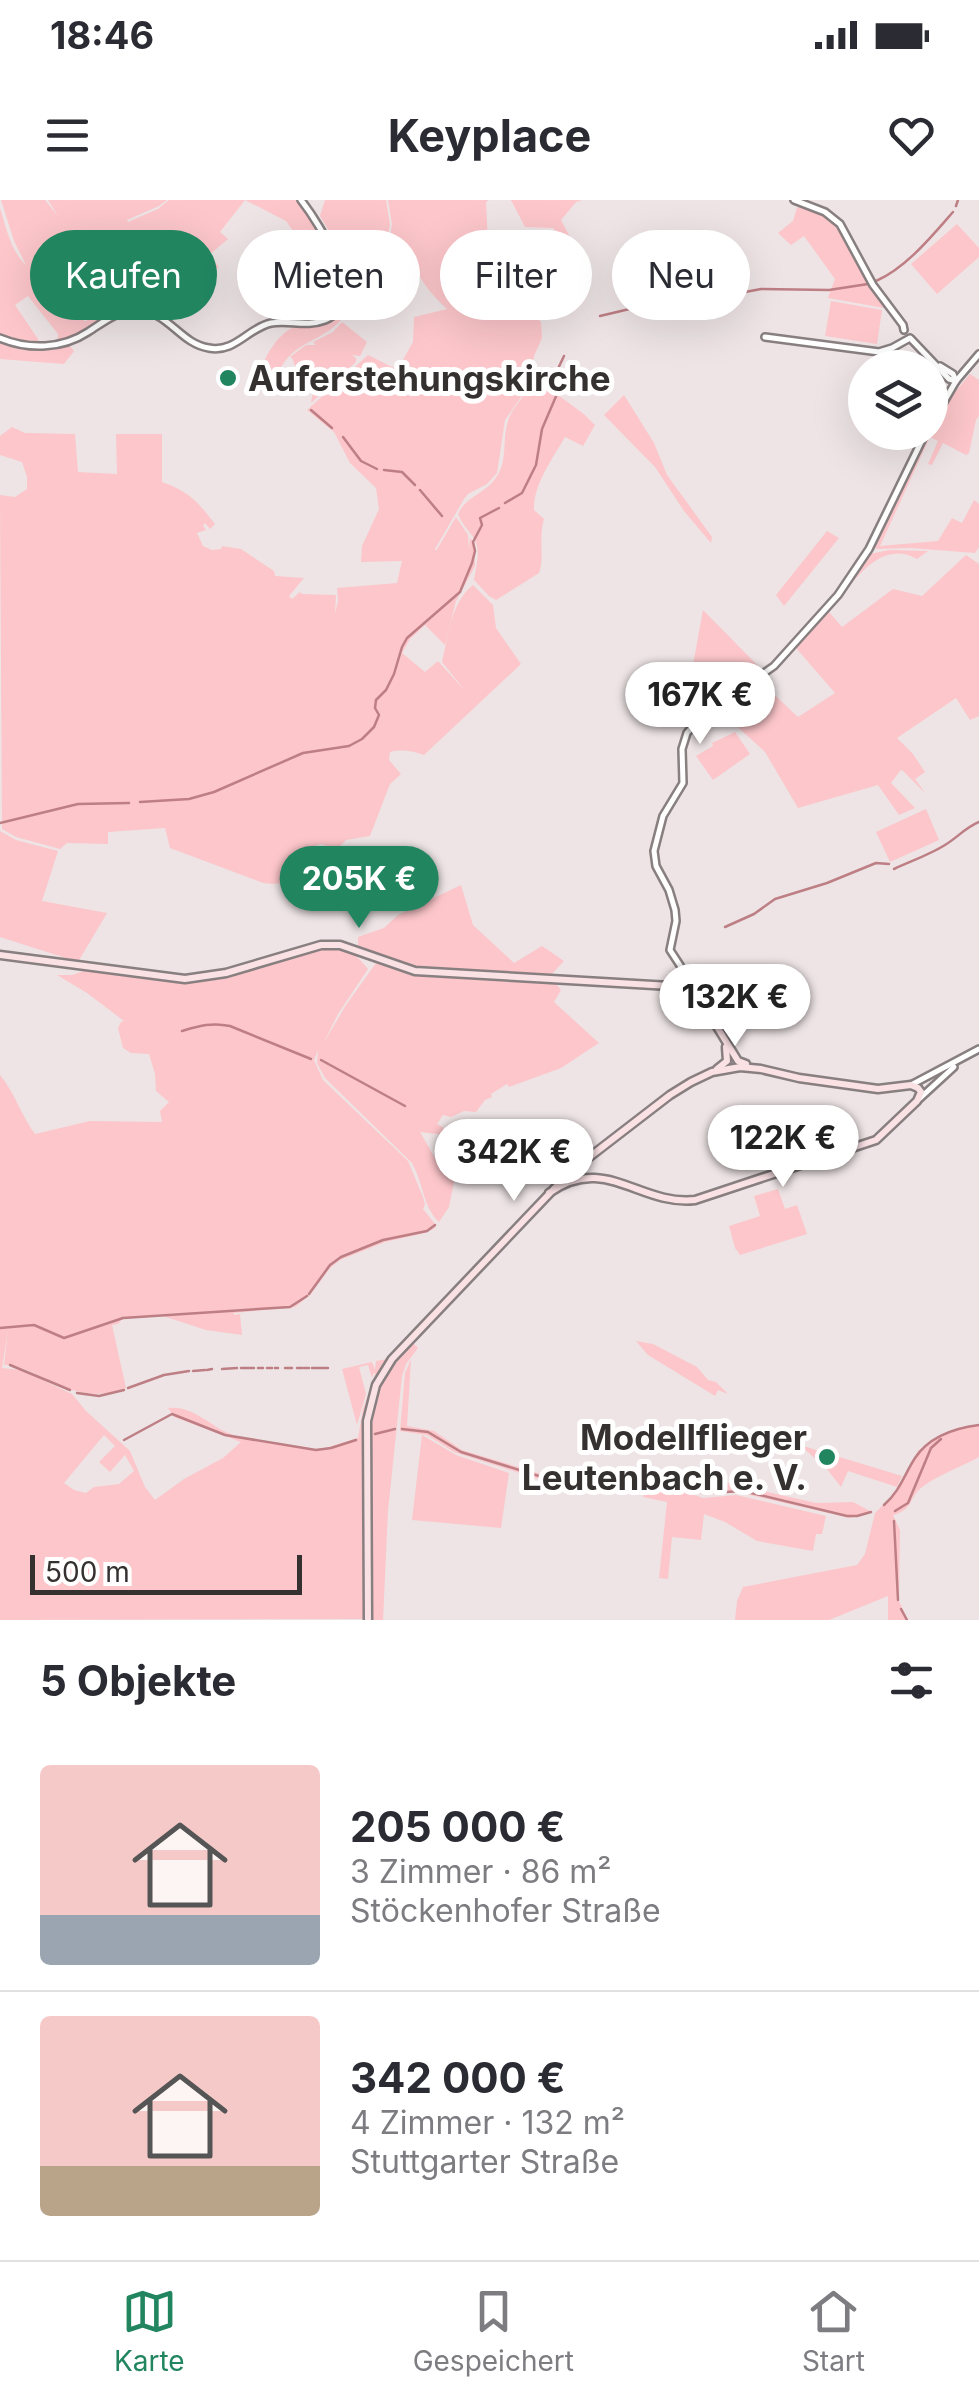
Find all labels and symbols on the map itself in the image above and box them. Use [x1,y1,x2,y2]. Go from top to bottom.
place label: Auferstehungskirche [248,357,611,399]
marker: Auferstehungskirche [217,367,239,389]
pin: 167K € [619,662,781,747]
pin: 205K € [278,846,440,931]
pin: 132K € [654,964,816,1049]
pin: 122K € [702,1105,864,1190]
pin: 342K € [433,1119,595,1204]
place label: Modellflieger Leutenbach e. V. [522,1416,807,1498]
marker: Modellflieger Leutenbach e. V. [816,1446,838,1468]
scale bar [30,1550,302,1594]

